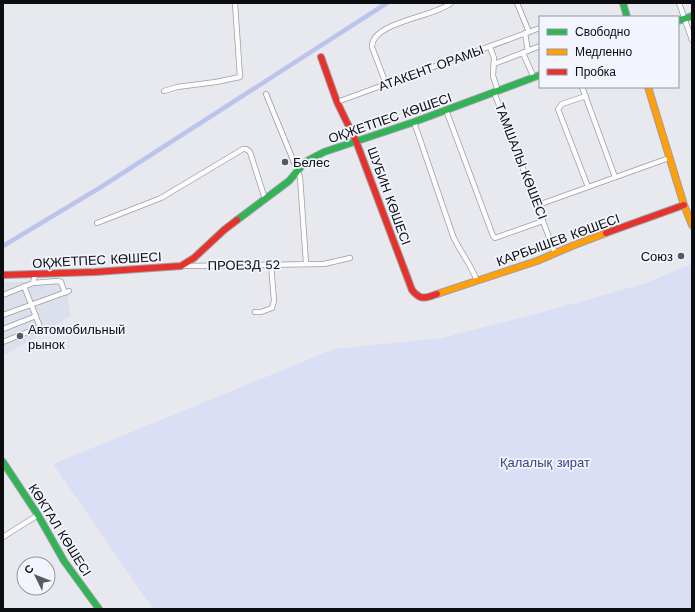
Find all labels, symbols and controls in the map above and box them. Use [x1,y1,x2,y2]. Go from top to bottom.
legend [539,16,679,88]
text: Свободно [575,25,630,39]
street label: АТАКЕНТ ОРАМЫ [376,42,486,94]
text: Медленно [575,45,632,59]
text: Пробка [575,65,616,79]
street label: ОҚЖЕТПЕС КӨШЕСІ [326,90,454,146]
street label: ТАМШАЛЫ КӨШЕСІ [492,101,550,221]
street label: ШУБИН КӨШЕСІ [364,145,414,247]
place label: Белес [293,155,330,170]
marker: Белес [280,157,290,167]
street label: КАРБЫШЕВ КӨШЕСІ [494,211,622,269]
street label: ОҚЖЕТПЕС КӨШЕСІ [32,249,162,271]
place label: Союз [641,249,673,264]
marker: Союз [676,251,686,261]
street label: ПРОЕЗД 52 [208,257,280,273]
place label: Автомобильный рынок [28,322,125,352]
marker: Автомобильный рынок [15,331,25,341]
park label: Қалалық зират [500,455,590,470]
street label: КӨКТАЛ КӨШЕСІ [25,481,95,579]
north arrow [16,556,56,596]

